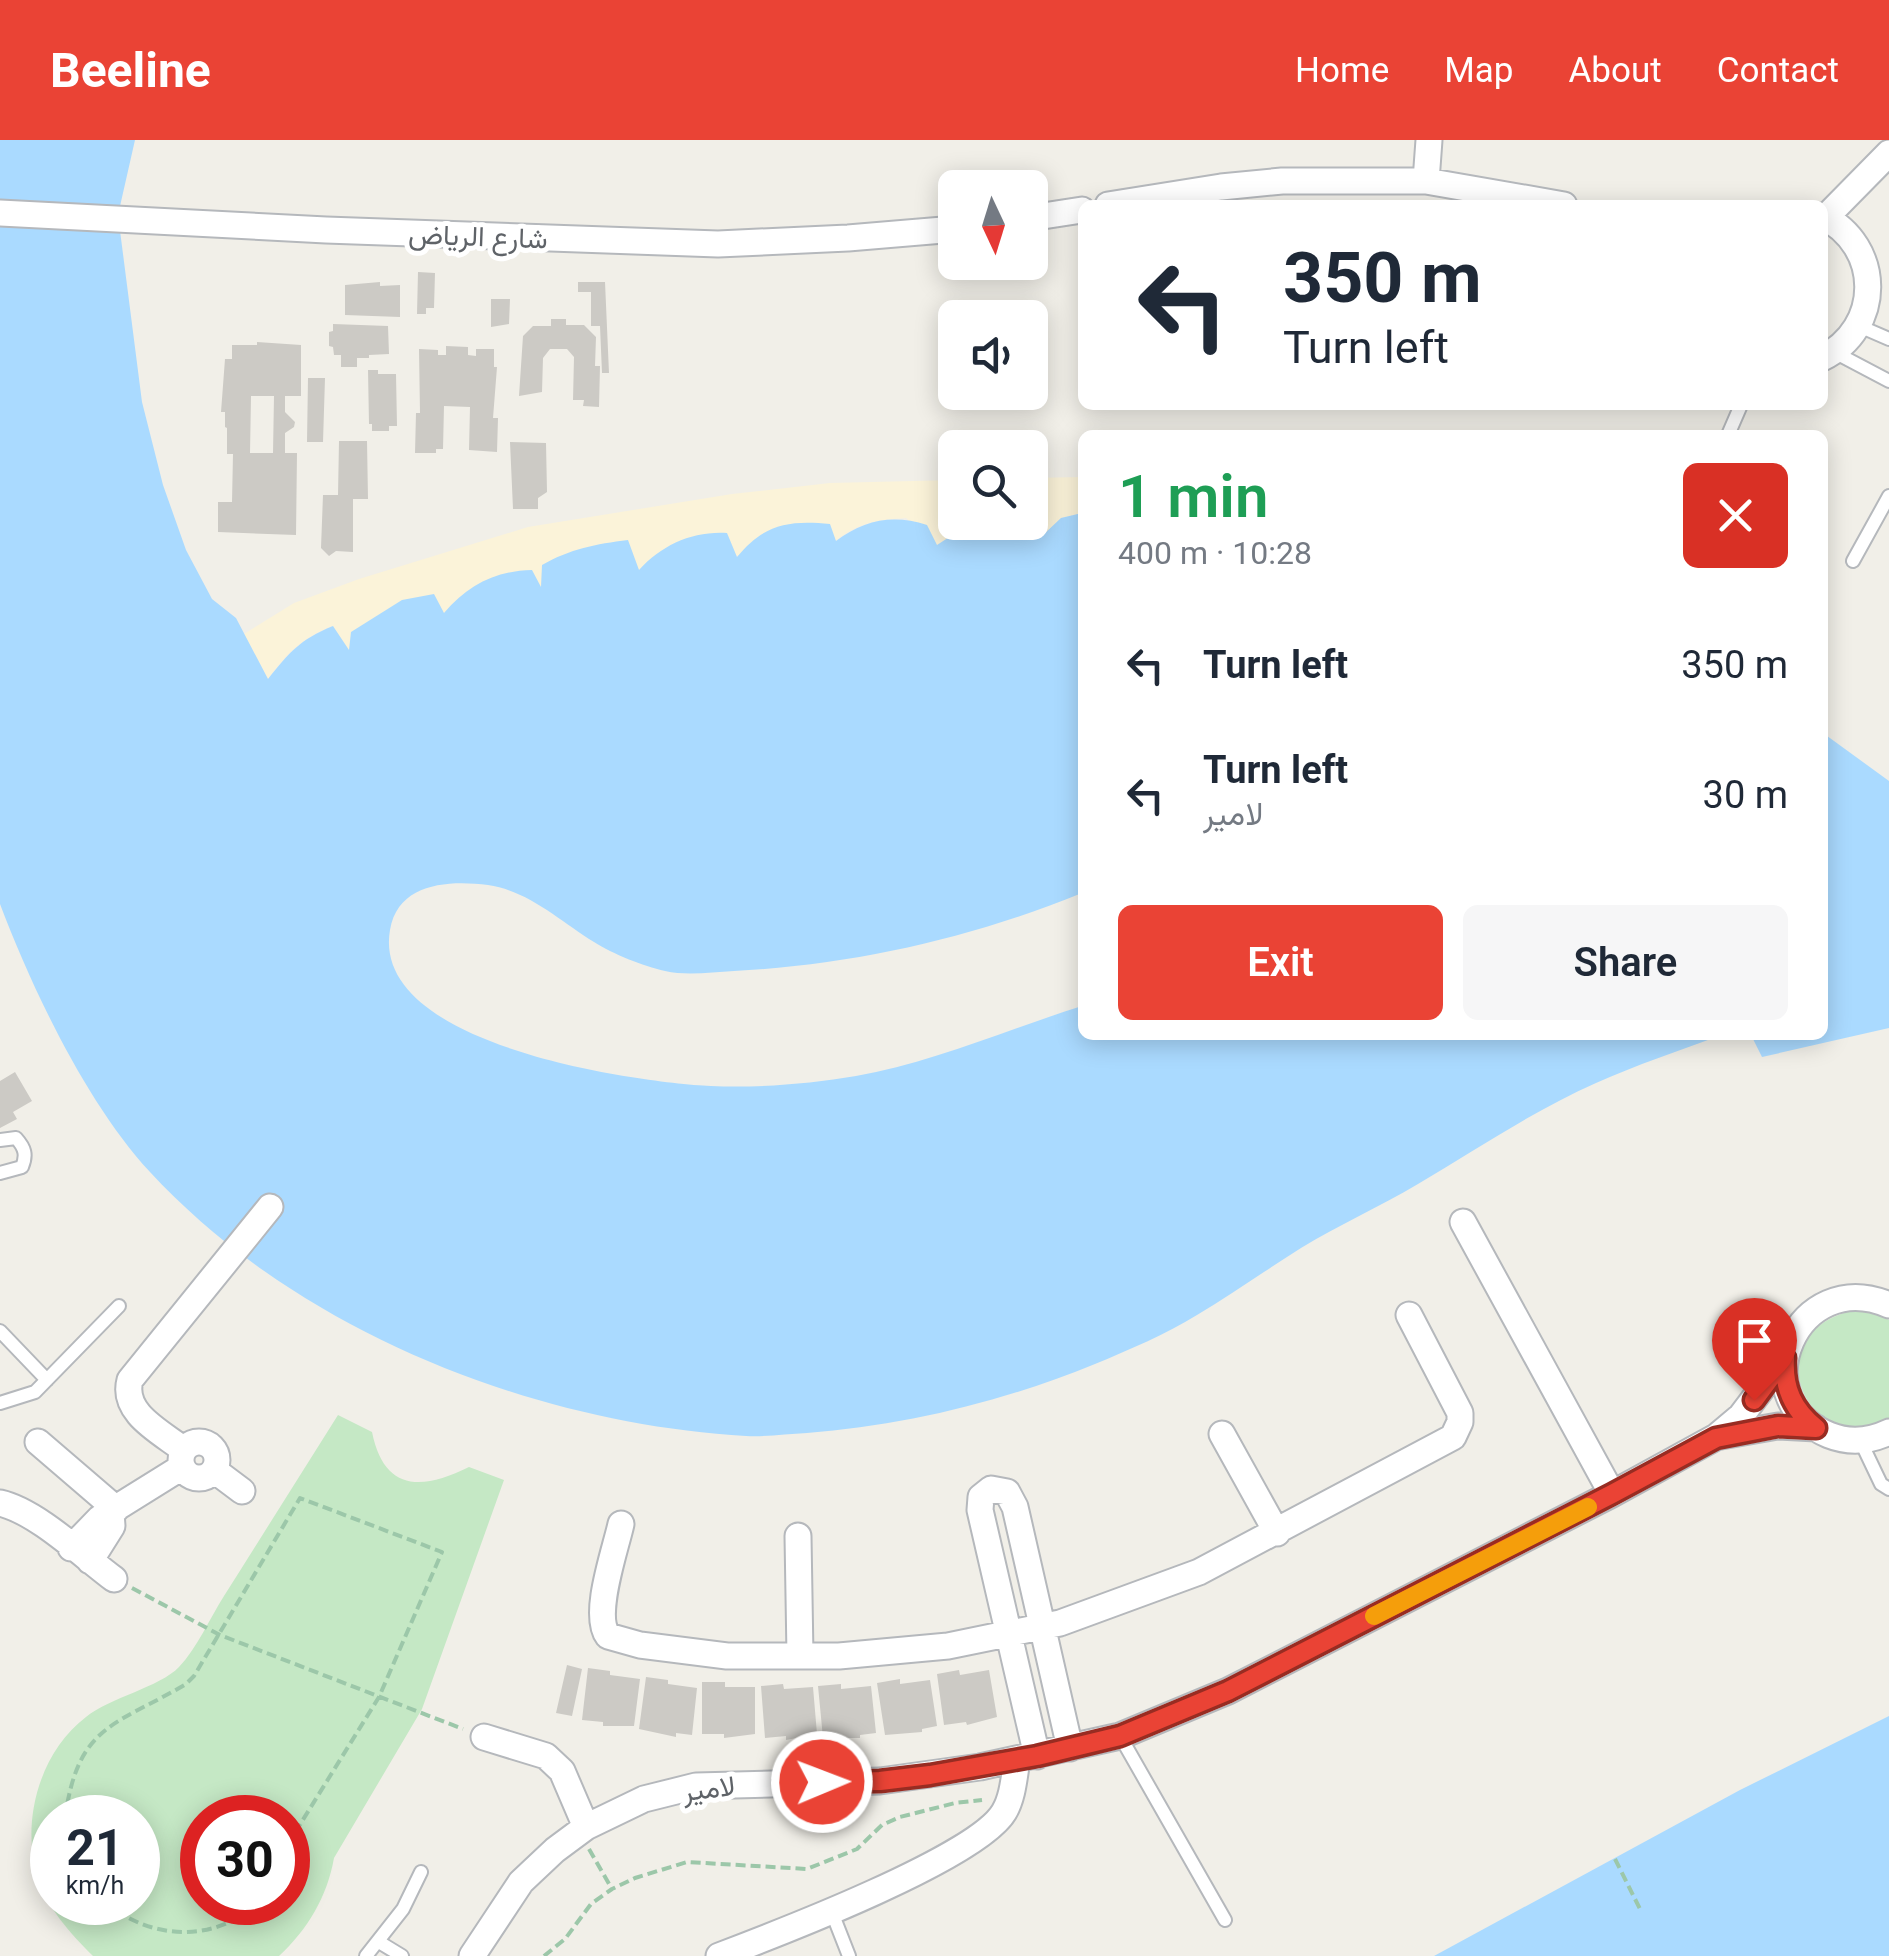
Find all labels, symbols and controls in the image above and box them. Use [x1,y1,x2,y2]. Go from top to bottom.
text: Beeline [50,42,211,99]
text: Home [1295,50,1389,91]
text: Map [1444,50,1513,91]
text: About [1568,50,1662,91]
text: Contact [1717,50,1839,91]
north arrow [938,170,1048,280]
map controls [938,170,1048,540]
street label: شارع الرياض [408,218,548,257]
text: 350 m [1283,237,1482,319]
icon: left [1118,240,1248,370]
button: sound [938,300,1048,410]
text: Turn left [1283,321,1449,374]
button: search [938,430,1048,540]
text: 1 min [1118,461,1268,532]
button: close [1683,463,1788,568]
text: 400 m · 10:28 [1118,534,1312,572]
icon: left [1118,638,1173,693]
text: Turn left [1203,643,1348,687]
text: 350 m [1681,643,1788,687]
text: Turn left [1203,748,1348,792]
icon: left [1118,768,1173,823]
text: 30 m [1703,773,1788,817]
text: لامير [1203,795,1263,833]
button: Exit [1118,905,1443,1020]
button: Share [1463,905,1788,1020]
pin [1712,1298,1797,1401]
icon: arrive [1727,1313,1782,1368]
position arrow [770,1730,874,1834]
street label: لامير [680,1769,737,1809]
speed limit sign: 30 [180,1795,310,1925]
text: 21 [66,1819,124,1877]
text: km/h [66,1871,124,1900]

